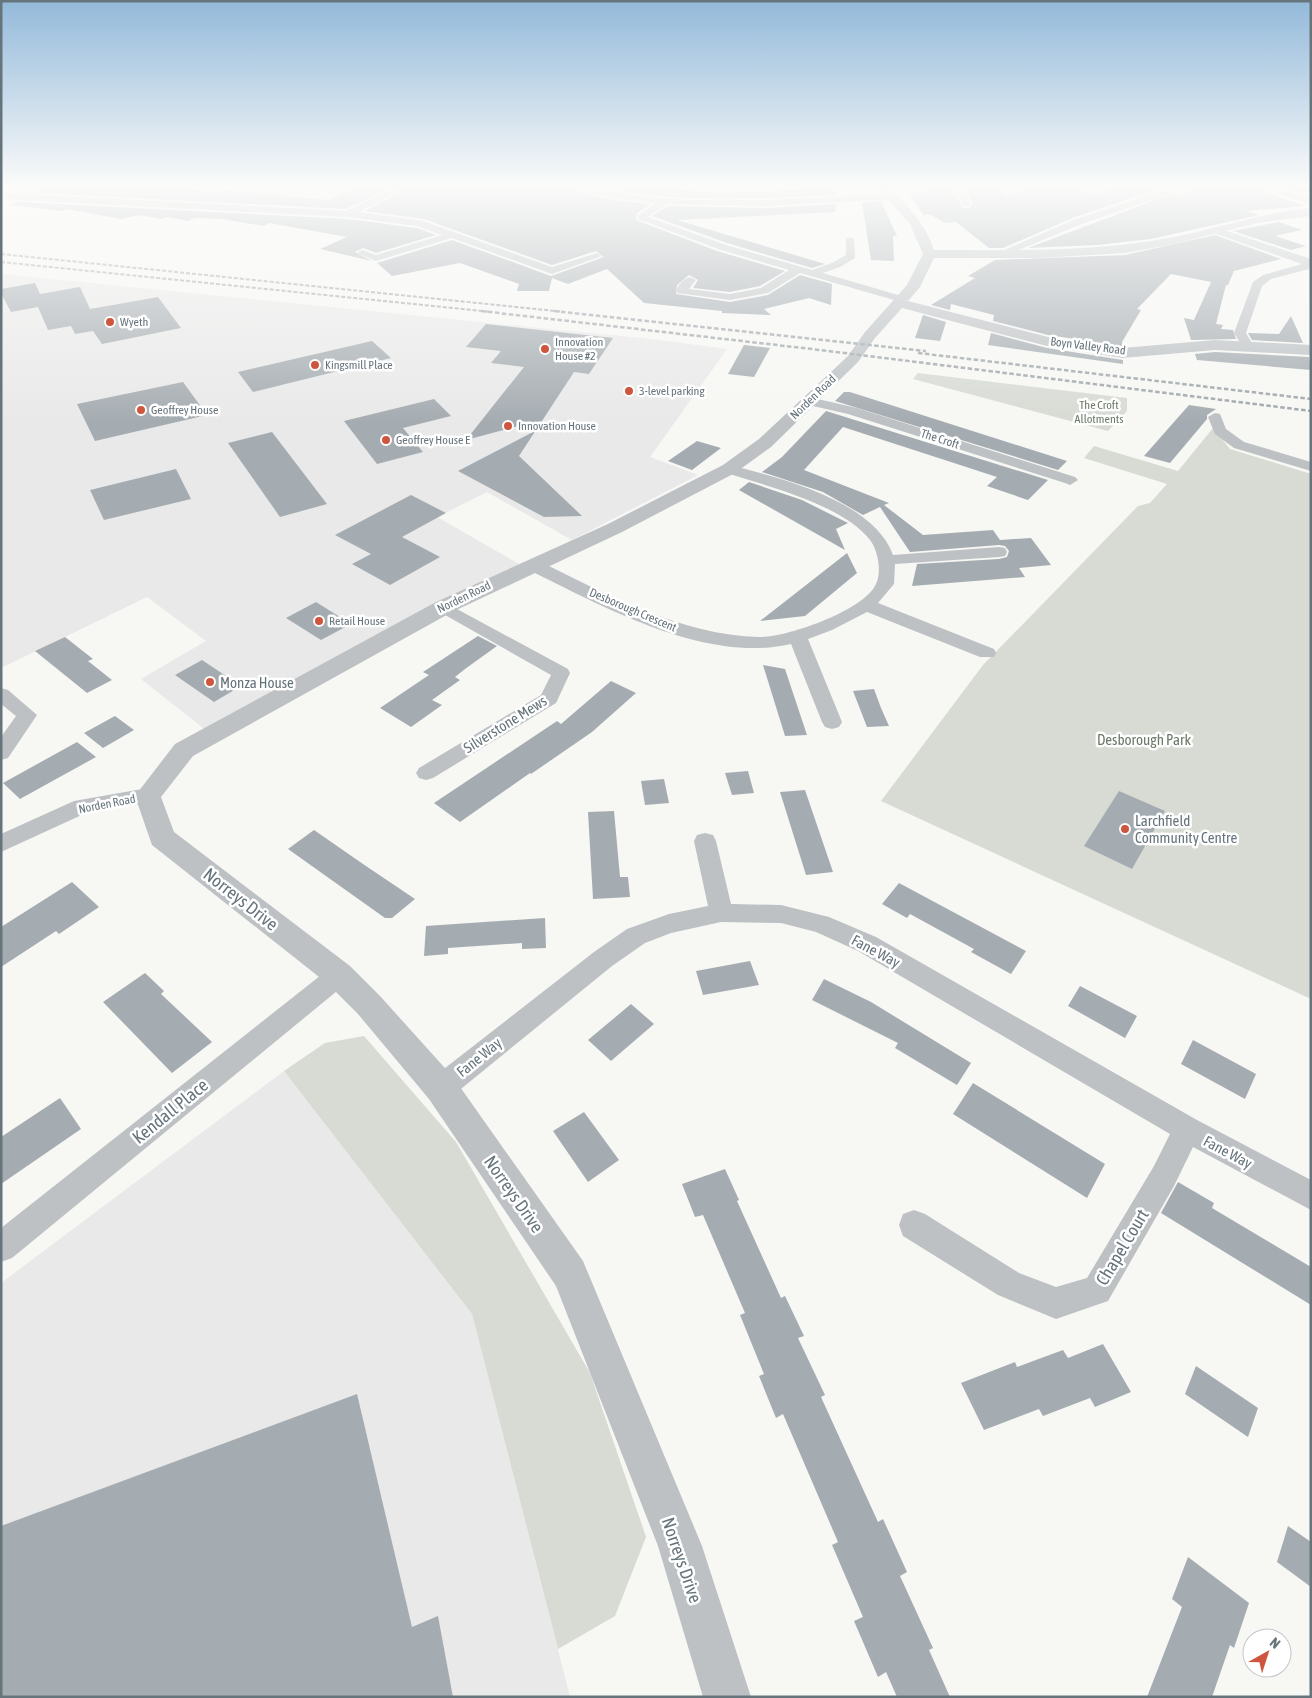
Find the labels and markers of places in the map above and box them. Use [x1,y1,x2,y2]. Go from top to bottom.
place label: Wyeth [120,315,148,329]
marker: Wyeth [104,316,116,328]
place label: Innovation House #2 [555,335,603,363]
marker: Innovation House #2 [539,343,551,355]
place label: Kingsmill Place [325,358,393,372]
marker: Kingsmill Place [309,359,321,371]
place label: 3-level parking [639,384,705,398]
marker: 3-level parking [623,385,635,397]
place label: Geoffrey House [151,403,218,417]
marker: Geoffrey House [135,404,147,416]
place label: Innovation House [518,419,596,433]
marker: Innovation House [502,420,514,432]
place label: Geoffrey House E [396,433,470,447]
marker: Geoffrey House E [380,434,392,446]
place label: Retail House [329,614,385,628]
marker: Retail House [313,615,325,627]
place label: Monza House [220,674,294,691]
marker: Monza House [204,676,216,688]
place label: Larchfield Community Centre [1135,812,1238,846]
marker: Larchfield Community Centre [1119,823,1131,835]

